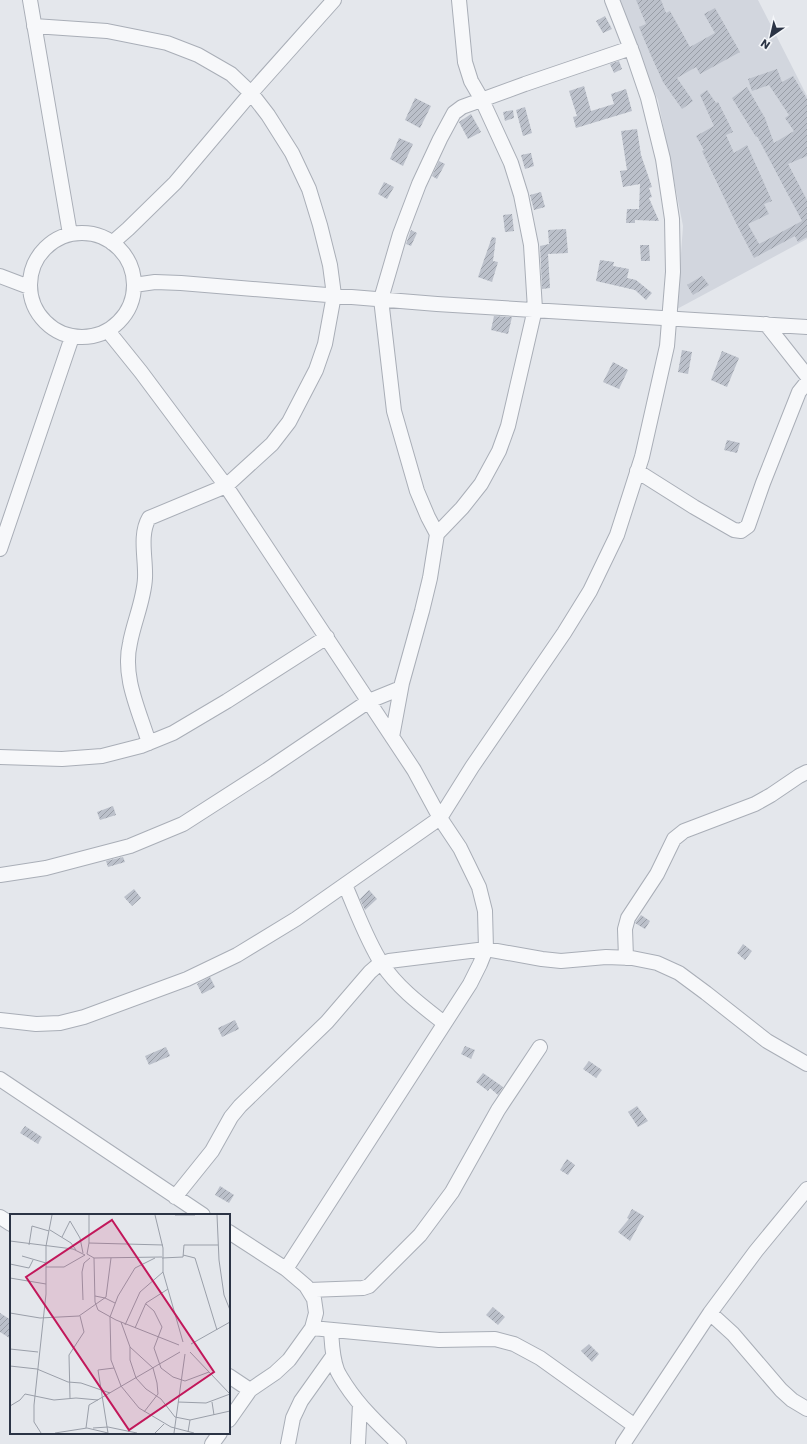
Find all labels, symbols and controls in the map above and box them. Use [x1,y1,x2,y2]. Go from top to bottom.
north arrow [751,16,791,56]
text: N [758,35,773,53]
inset map [10,1214,230,1434]

